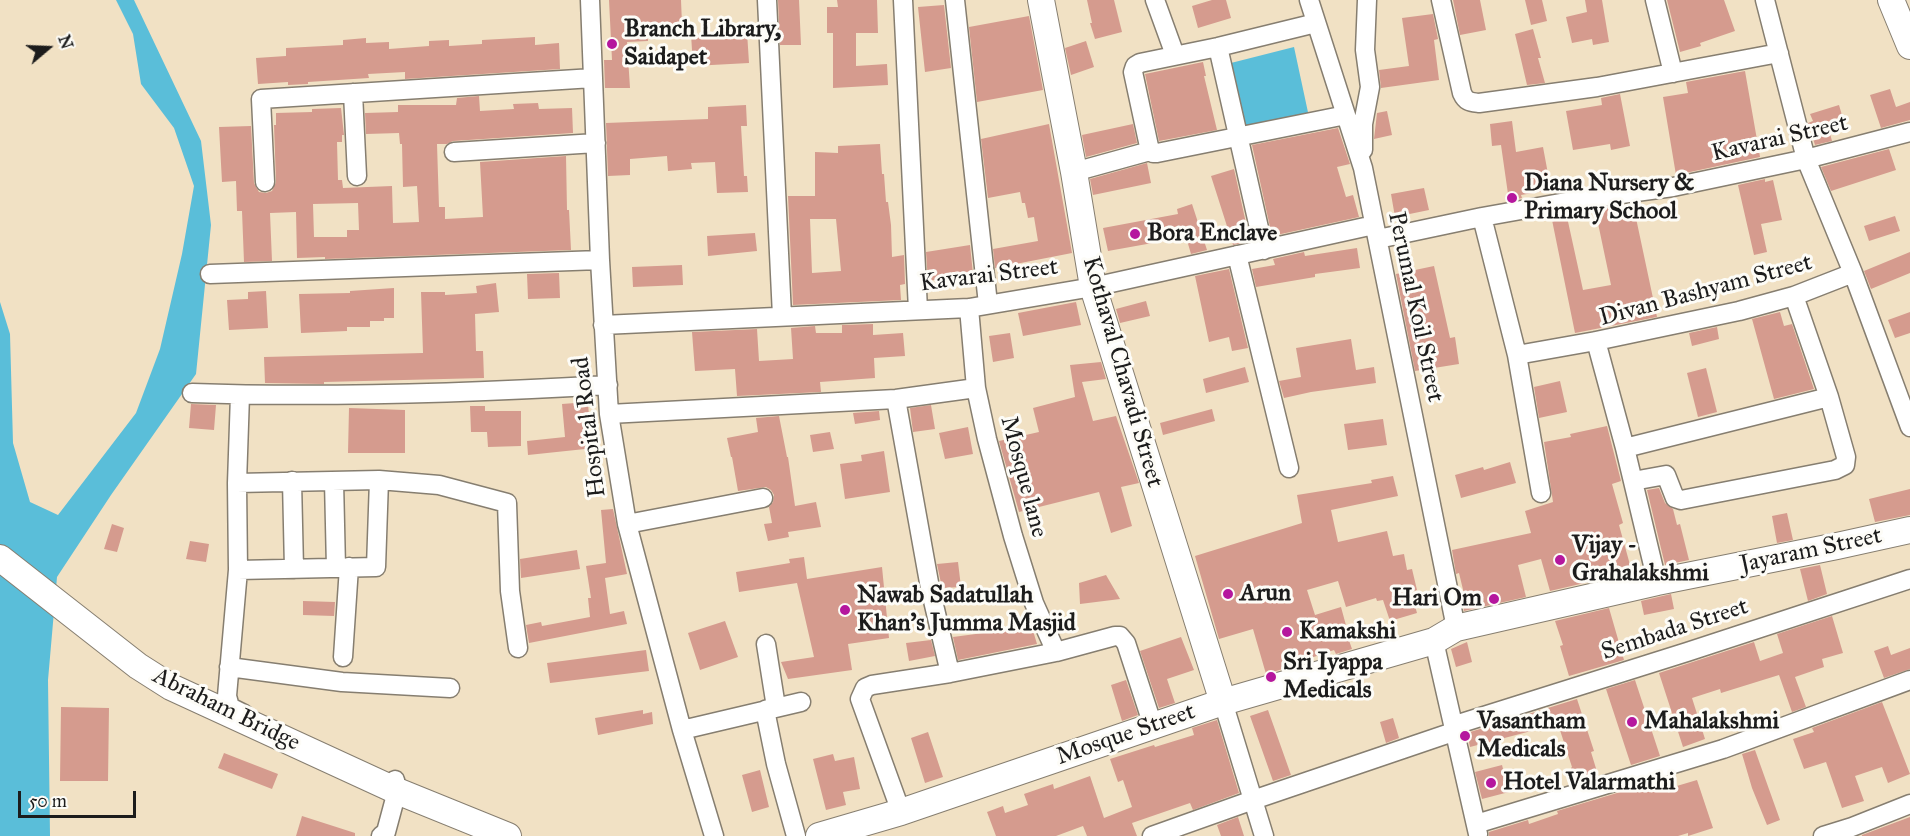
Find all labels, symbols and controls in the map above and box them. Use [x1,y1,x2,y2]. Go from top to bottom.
place label: Branch Library, Saidapet [624,16,781,72]
north arrow [18,18,78,78]
text: N [54,32,77,51]
marker: Branch Library, Saidapet [605,37,619,51]
street label: Kavarai Street [1709,109,1851,169]
place label: Diana Nursery & Primary School [1524,170,1694,226]
marker: Diana Nursery & Primary School [1505,191,1519,205]
street label: Perumal Koil Street [1381,209,1449,405]
place label: Bora Enclave [1147,220,1277,248]
marker: Bora Enclave [1128,227,1142,241]
street label: Divan Bashyam Street [1597,249,1815,333]
street label: Kavarai Street [918,253,1060,299]
street label: Kothaval Chavadi Street [1075,253,1169,491]
street label: Hospital Road [567,355,613,499]
street label: Mosque lane [993,413,1053,541]
street label: Jayaram Street [1737,522,1885,580]
place label: Vijay - Grahalakshmi [1572,532,1709,588]
marker: Vijay - Grahalakshmi [1553,553,1567,567]
place label: Arun [1240,580,1291,608]
place label: Nawab Sadatullah Khan's Jumma Masjid [857,582,1076,638]
place label: Hari Om [1392,585,1482,613]
marker: Arun [1221,587,1235,601]
marker: Hari Om [1487,592,1501,606]
street label: Sembada Street [1598,593,1752,667]
marker: Nawab Sadatullah Khan's Jumma Masjid [838,603,852,617]
place label: Kamakshi [1299,618,1396,646]
marker: Kamakshi [1280,625,1294,639]
place label: Sri Iyappa Medicals [1283,649,1383,705]
street label: Abraham Bridge [148,662,304,758]
marker: Sri Iyappa Medicals [1264,670,1278,684]
street label: Mosque Street [1053,698,1199,772]
place label: Vasantham Medicals [1477,708,1586,764]
place label: Mahalakshmi [1644,708,1779,736]
marker: Mahalakshmi [1625,715,1639,729]
marker: Vasantham Medicals [1458,729,1472,743]
place label: Hotel Valarmathi [1503,769,1675,797]
marker: Hotel Valarmathi [1484,776,1498,790]
scale bar [21,779,140,817]
text: 50 m [29,790,67,812]

